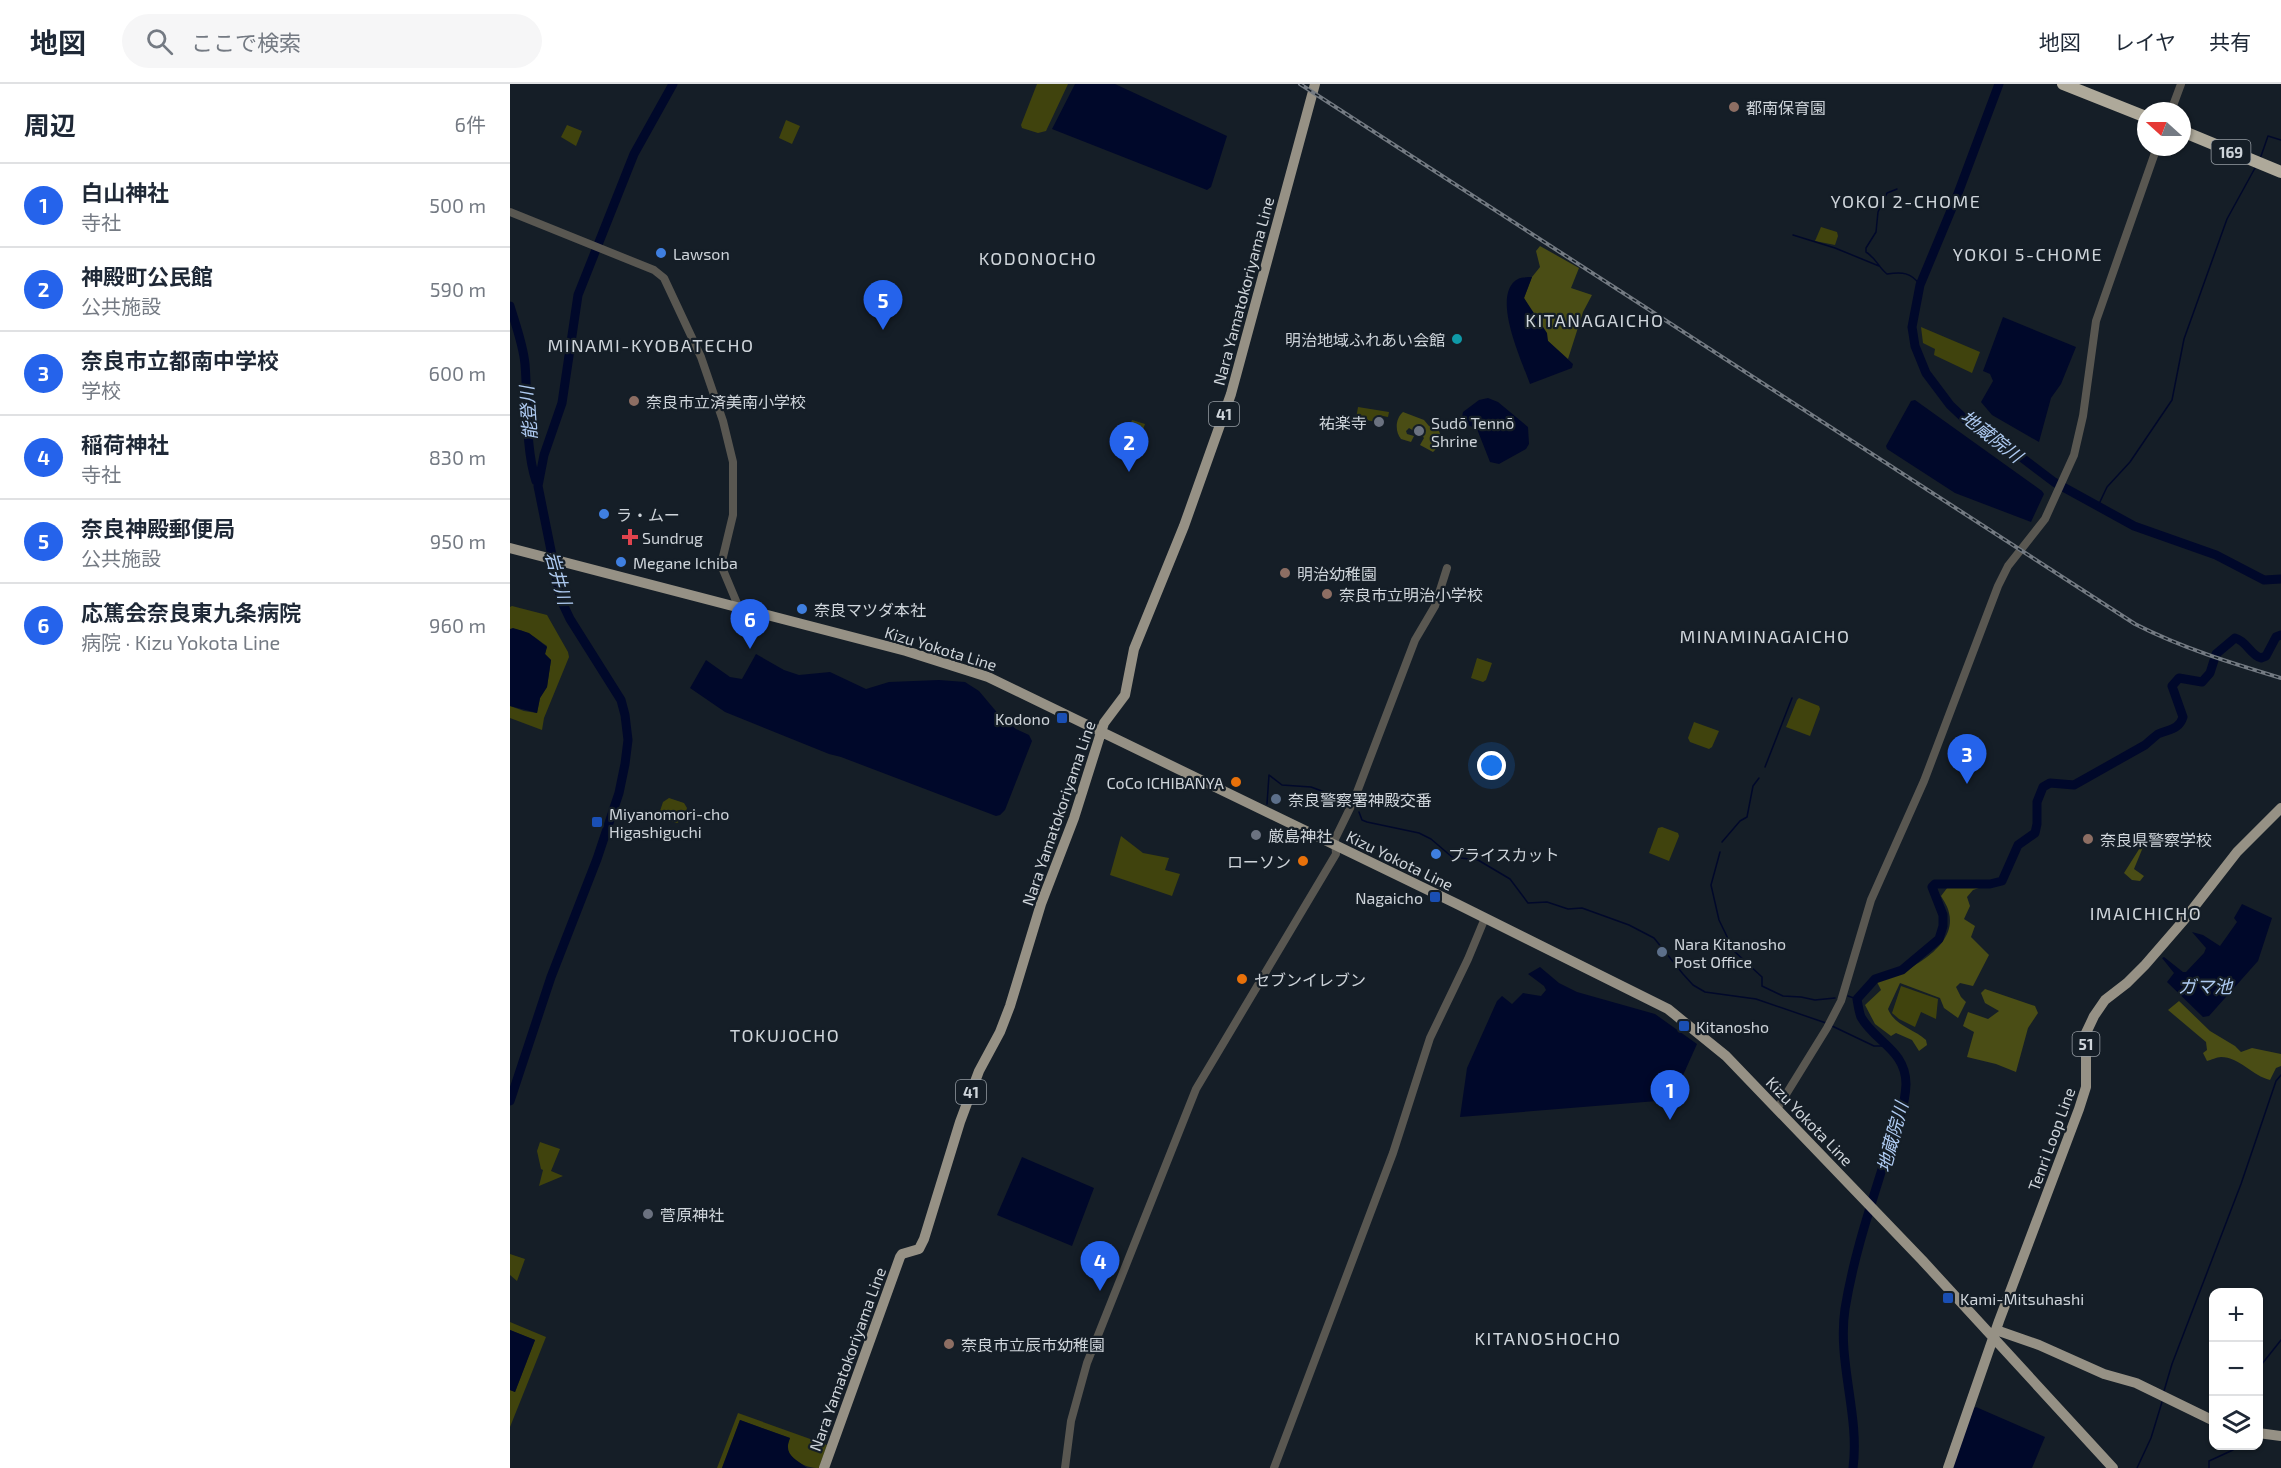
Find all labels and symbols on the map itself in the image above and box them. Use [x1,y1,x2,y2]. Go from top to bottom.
place label: 都南保育園 [1746,98,1826,117]
marker: 都南保育園 [1727,100,1741,114]
north arrow [2137,102,2191,156]
road number: 169 [2212,140,2250,164]
district label: YOKOI 2-CHOME [1831,190,1981,212]
street label: Nara Yamatokoriyama Line [1209,195,1277,387]
district label: YOKOI 5-CHOME [1953,243,2103,265]
place label: Lawson [673,244,730,263]
marker: Lawson [654,246,668,260]
district label: KODONOCHO [979,247,1097,269]
pin: 5 [864,280,902,330]
district label: KITANAGAICHO [1525,309,1665,331]
place label: 明治地域ふれあい会館 [1285,330,1445,349]
marker: 明治地域ふれあい会館 [1450,332,1464,346]
district label: MINAMI-KYOBATECHO [547,334,755,356]
water label: 能登川 [515,383,541,441]
place label: 奈良市立済美南小学校 [646,392,806,411]
marker: 奈良市立済美南小学校 [627,394,641,408]
road number: 41 [1209,402,1239,426]
water label: 地蔵院川 [1957,405,2029,468]
place label: 祐楽寺 [1319,413,1367,432]
place label: Sudō Tennō Shrine [1431,413,1514,450]
marker: 祐楽寺 [1372,415,1386,429]
pin: 2 [1110,422,1148,472]
marker: Sudō Tennō Shrine [1412,424,1426,438]
place label: ラ・ムー [616,505,680,524]
marker: ラ・ムー [597,507,611,521]
place label: Sundrug [642,528,703,547]
marker: Sundrug [623,530,637,544]
water label: 岩井川 [541,549,577,609]
place label: Megane Ichiba [633,553,738,572]
marker: Megane Ichiba [614,555,628,569]
place label: 明治幼稚園 [1297,564,1377,583]
marker: 明治幼稚園 [1278,566,1292,580]
place label: 奈良市立明治小学校 [1339,585,1483,604]
marker: 奈良市立明治小学校 [1320,587,1334,601]
pin: 6 [730,600,770,649]
place label: 奈良マツダ本社 [814,600,926,619]
marker: 奈良マツダ本社 [795,602,809,616]
street label: Kizu Yokota Line [883,622,999,674]
district label: MINAMINAGAICHO [1679,625,1851,647]
place label: Kodono [995,709,1050,728]
marker: Kodono [1055,711,1069,725]
street label: Nara Yamatokoriyama Line [1017,718,1099,908]
pin: 3 [1948,734,1986,784]
your location [1477,751,1506,780]
place label: CoCo ICHIBANYA [1106,773,1224,792]
marker: CoCo ICHIBANYA [1229,775,1243,789]
place label: 奈良警察署神殿交番 [1288,790,1432,809]
marker: 奈良警察署神殿交番 [1269,792,1283,806]
place label: Miyanomori-cho Higashiguchi [609,804,729,841]
marker: Miyanomori-cho Higashiguchi [590,815,604,829]
place label: 厳島神社 [1268,826,1332,845]
street label: Kizu Yokota Line [1343,826,1457,894]
marker: 厳島神社 [1249,828,1263,842]
place label: 奈良県警察学校 [2100,830,2212,849]
marker: 奈良県警察学校 [2081,832,2095,846]
place label: プライスカット [1448,845,1560,864]
marker: プライスカット [1429,847,1443,861]
place label: ローソン [1227,852,1291,871]
marker: ローソン [1296,854,1310,868]
place label: Nagaicho [1355,888,1423,907]
marker: Nagaicho [1428,890,1442,904]
district label: IMAICHICHO [2090,902,2202,924]
place label: Nara Kitanosho Post Office [1674,934,1786,971]
marker: Nara Kitanosho Post Office [1655,945,1669,959]
place label: セブンイレブン [1254,970,1366,989]
marker: セブンイレブン [1235,972,1249,986]
water label: ガマ池 [2178,975,2234,997]
place label: Kitanosho [1696,1017,1769,1036]
marker: Kitanosho [1677,1019,1691,1033]
district label: TOKUJOCHO [730,1024,840,1046]
road number: 51 [2072,1032,2100,1056]
pin: 1 [1650,1070,1690,1120]
street label: Kizu Yokota Line [1763,1073,1857,1169]
road number: 41 [956,1080,986,1104]
street label: Tenri Loop Line [2023,1085,2079,1193]
water label: 地蔵院川 [1872,1097,1912,1175]
place label: 菅原神社 [660,1205,724,1224]
marker: 菅原神社 [641,1207,655,1221]
pin: 4 [1080,1242,1120,1291]
street label: Nara Yamatokoriyama Line [805,1264,889,1454]
place label: Kami-Mitsuhashi [1960,1289,2084,1308]
marker: Kami-Mitsuhashi [1941,1291,1955,1305]
district label: KITANOSHOCHO [1474,1327,1622,1349]
place label: 奈良市立辰市幼稚園 [961,1335,1105,1354]
marker: 奈良市立辰市幼稚園 [942,1337,956,1351]

